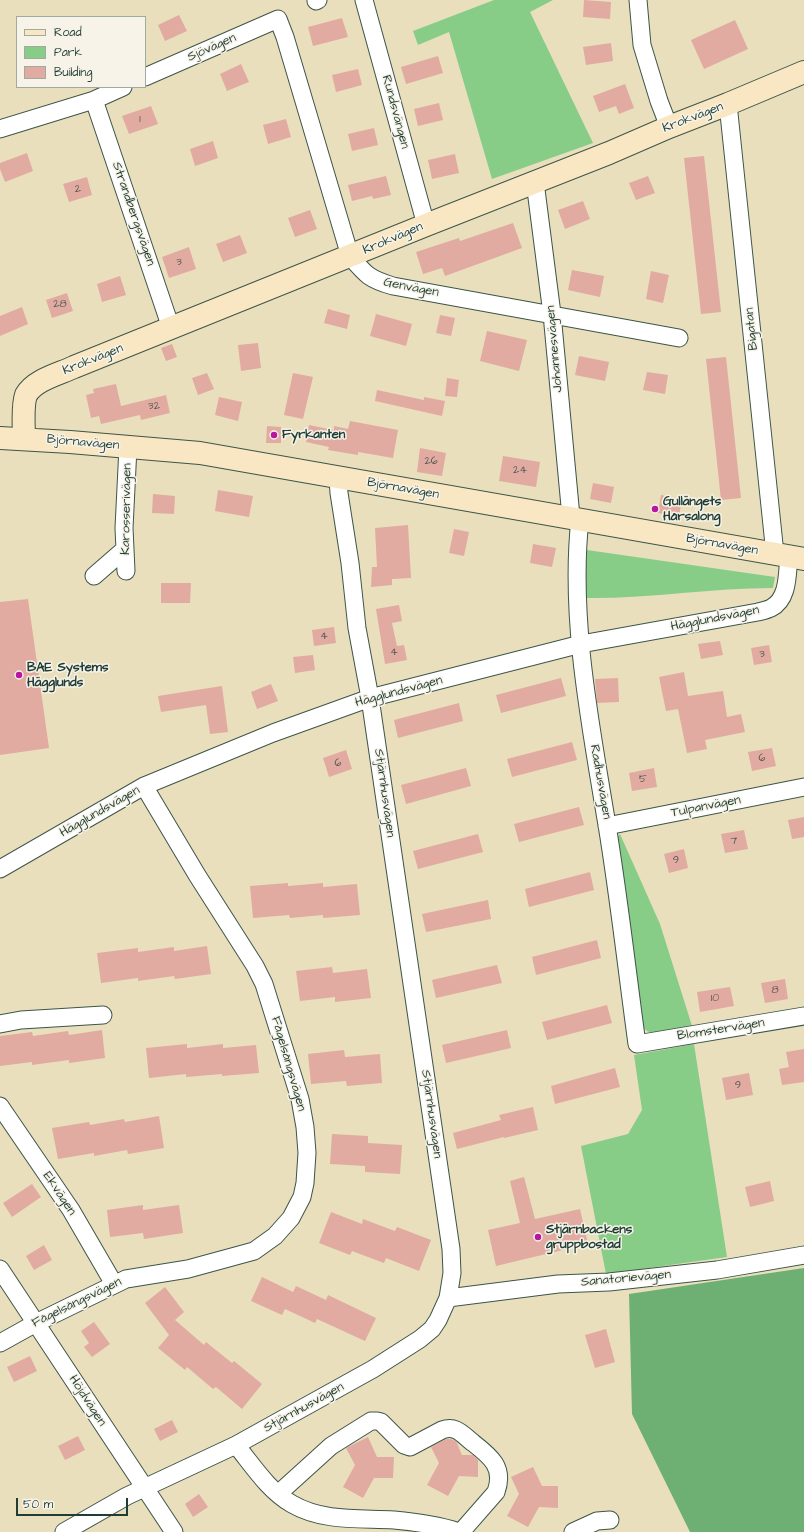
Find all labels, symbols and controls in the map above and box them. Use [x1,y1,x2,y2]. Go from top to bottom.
legend [16,16,146,88]
text: Road [54,24,82,41]
street label: Sjövägen [185,30,239,66]
text: Park [54,44,82,61]
text: Building [54,64,92,81]
street label: Rundsvängen [378,73,412,151]
street label: Krokvägen [660,99,726,137]
house number: 1 [139,113,141,127]
street label: Strandbergsvägen [108,160,158,268]
house number: 2 [75,183,81,197]
street label: Krokvägen [361,219,425,259]
house number: 3 [176,256,182,270]
street label: Genvägen [382,275,440,301]
house number: 28 [53,298,67,312]
street label: Johannesvägen [543,305,567,393]
street label: Bigatan [742,307,762,351]
street label: Krokvägen [60,341,126,379]
house number: 32 [148,400,160,414]
place label: Fyrkanten [282,427,345,443]
marker: Fyrkanten [269,430,279,440]
street label: Björnavägen [46,432,120,454]
house number: 26 [424,455,438,469]
street label: Karosserivägen [118,463,136,555]
house number: 24 [513,464,527,478]
street label: Björnavägen [366,475,440,503]
place label: Gullängets Hårsalong [663,494,721,525]
marker: Gullängets Hårsalong [650,504,660,514]
street label: Björnavägen [685,531,759,559]
street label: Hägglundsvägen [669,603,761,635]
house number: 4 [320,630,328,644]
house number: 4 [390,646,398,660]
house number: 3 [759,648,765,662]
place label: BAE Systems Hägglunds [27,660,108,691]
marker: BAE Systems Hägglunds [14,670,24,680]
street label: Hägglundsvägen [354,673,444,711]
street label: Radhusvägen [586,743,614,821]
street label: Stjärnhusvägen [370,748,398,838]
house number: 6 [759,752,765,766]
house number: 6 [335,757,341,771]
house number: 5 [639,773,647,787]
street label: Hägglundsvägen [57,783,143,841]
street label: Tulpanvägen [670,793,742,821]
house number: 7 [731,835,737,849]
house number: 9 [673,854,679,868]
house number: 8 [771,984,779,998]
house number: 10 [711,992,719,1006]
street label: Fågelsångsvägen [267,1015,309,1113]
street label: Blomstervägen [676,1015,766,1045]
street label: Stjärnhusvägen [417,1069,445,1159]
house number: 9 [735,1079,741,1093]
street label: Ekvägen [39,1169,79,1219]
place label: Stjärnbackens gruppbostad [546,1222,632,1253]
marker: Stjärnbackens gruppbostad [533,1232,543,1242]
street label: Sanatorievägen [580,1267,672,1291]
street label: Fågelsångsvägen [30,1275,124,1331]
street label: Höjdvägen [65,1373,109,1429]
street label: Stjärnhusvägen [261,1380,347,1436]
scale bar [18,1490,130,1516]
text: 50 m [23,1496,53,1513]

